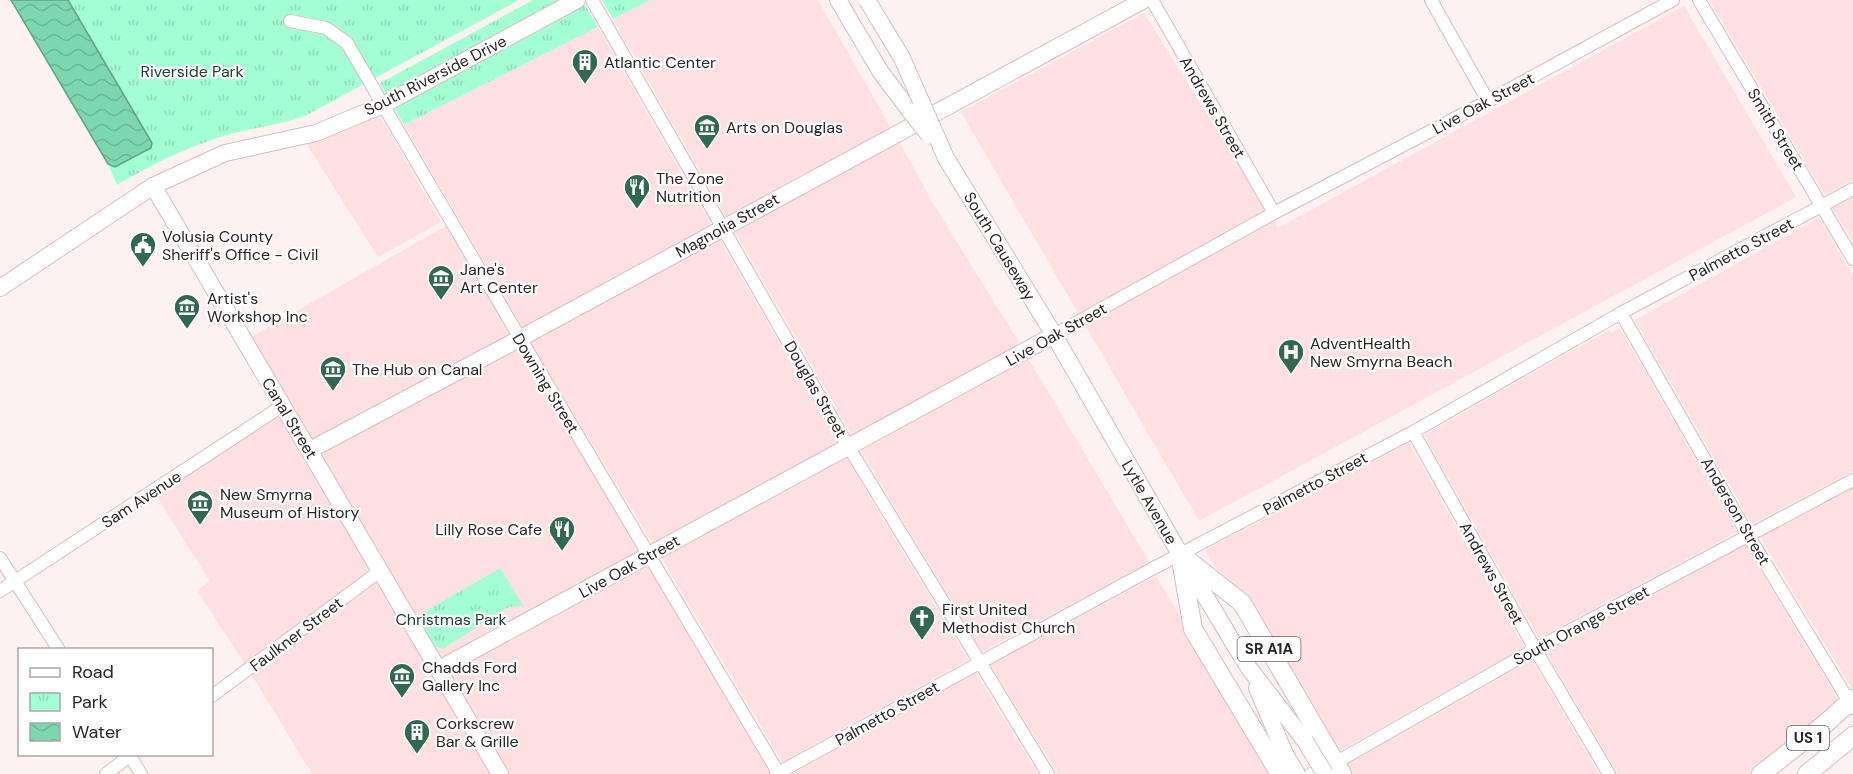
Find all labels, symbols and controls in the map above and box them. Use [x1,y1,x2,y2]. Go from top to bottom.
street label: South Riverside Drive [360,30,510,120]
building icon: Atlantic Center [570,47,600,85]
place label: Atlantic Center [604,52,716,73]
street label: Andrews Street [1175,53,1250,162]
park label: Riverside Park [140,61,244,82]
street label: Live Oak Street [1429,68,1538,139]
street label: Smith Street [1743,84,1808,174]
museum icon: Arts on Douglas [692,112,722,150]
place label: Arts on Douglas [726,117,843,138]
place label: The Zone Nutrition [656,168,724,207]
restaurant icon: The Zone Nutrition [622,172,652,210]
street label: Magnolia Street [672,188,783,263]
street label: South Causeway [959,188,1040,305]
street label: Palmetto Street [1685,213,1797,286]
place label: Volusia County Sheriff's Office - Civil [162,226,318,265]
public building icon: Volusia County Sheriff's Office - Civil [128,230,158,268]
place label: Jane's Art Center [460,259,538,298]
museum icon: Jane's Art Center [426,263,456,301]
place label: Artist's Workshop Inc [207,288,308,327]
museum icon: Artist's Workshop Inc [172,292,202,330]
street label: Live Oak Street [1002,298,1110,371]
street label: Downing Street [507,329,584,437]
place label: AdventHealth New Smyrna Beach [1310,333,1452,372]
street label: Douglas Street [779,337,852,441]
hospital icon: AdventHealth New Smyrna Beach [1276,337,1306,375]
museum icon: The Hub on Canal [318,354,348,392]
place label: The Hub on Canal [352,359,482,380]
street label: Canal Street [257,374,322,463]
street label: Palmetto Street [1259,447,1371,520]
street label: Anderson Street [1696,454,1775,569]
street label: Lytle Avenue [1117,456,1182,548]
street label: Sam Avenue [97,466,185,533]
place label: New Smyrna Museum of History [220,484,359,523]
museum icon: New Smyrna Museum of History [185,488,215,526]
restaurant icon: Lilly Rose Cafe [547,514,577,552]
street label: Andrews Street [1455,518,1528,628]
place label: Lilly Rose Cafe [435,519,542,540]
street label: Live Oak Street [575,530,683,603]
street label: South Orange Street [1510,581,1653,670]
street label: Faulkner Street [246,593,347,676]
place label: First United Methodist Church [942,599,1075,638]
church icon: First United Methodist Church [907,603,937,641]
park label: Christmas Park [395,609,507,630]
road number: SR A1A [1238,637,1300,661]
legend [18,648,213,756]
place label: Chadds Ford Gallery Inc [422,657,517,696]
text: Road [72,660,114,684]
museum icon: Chadds Ford Gallery Inc [387,661,417,699]
street label: Palmetto Street [832,676,943,751]
text: Park [72,690,108,714]
place label: Corkscrew Bar & Grille [436,713,519,752]
building icon: Corkscrew Bar & Grille [402,717,432,755]
text: Water [72,720,122,744]
road number: US 1 [1787,726,1829,750]

